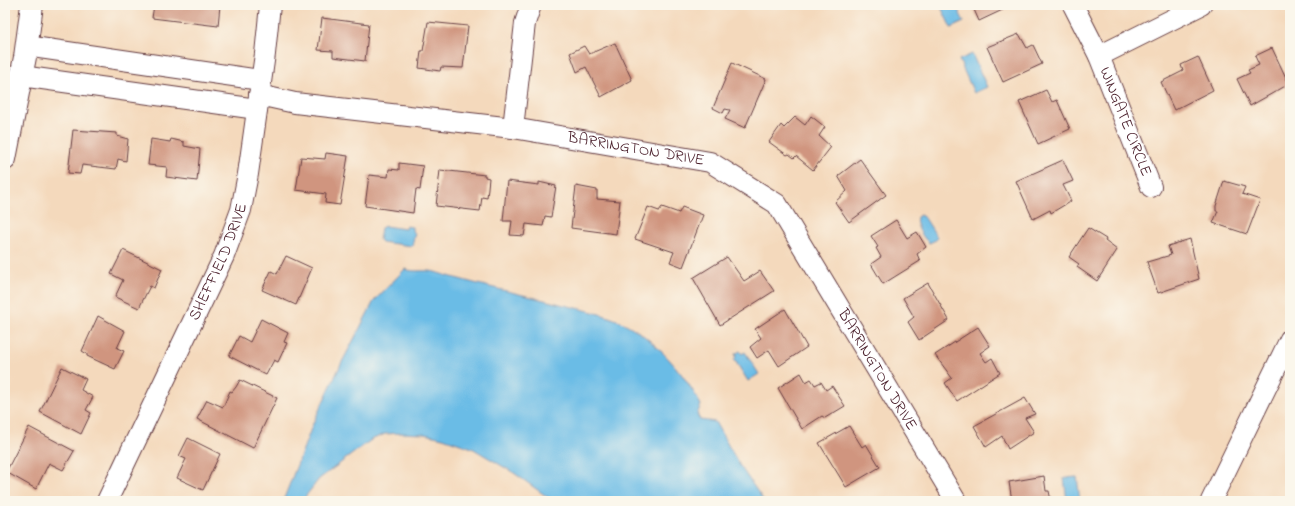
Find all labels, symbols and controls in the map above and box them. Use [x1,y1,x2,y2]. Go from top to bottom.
street label: WINGATE CIRCLE [1093,64,1158,180]
street label: BARRINGTON DRIVE [565,125,706,173]
street label: SHEFFIELD DRIVE [183,201,254,325]
street label: BARRINGTON DRIVE [831,304,923,435]

